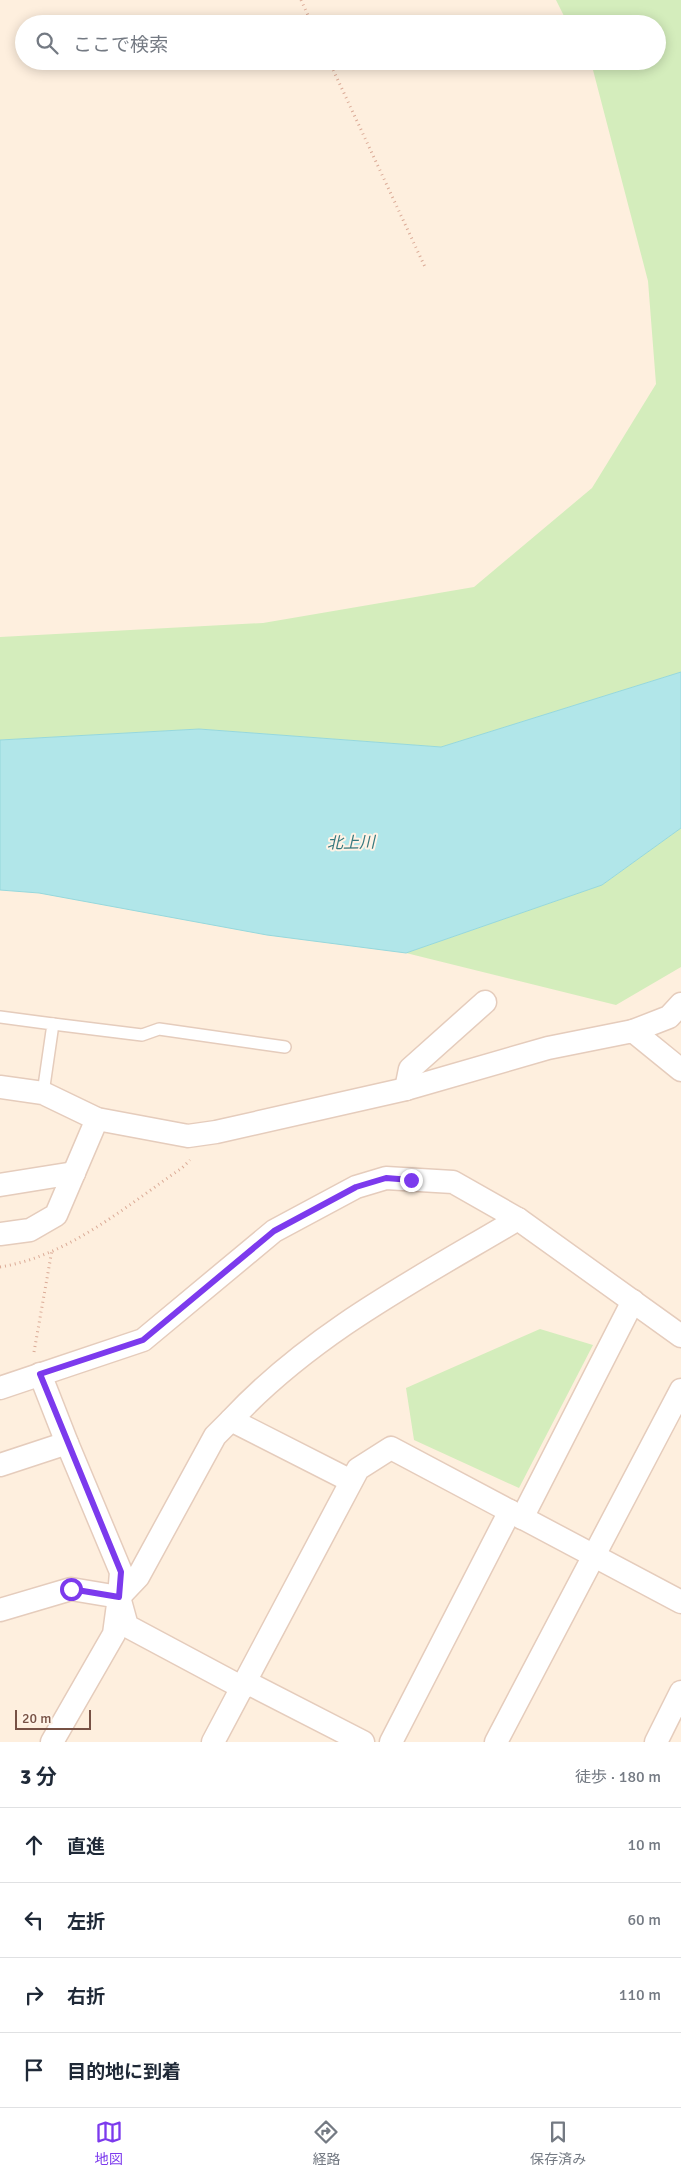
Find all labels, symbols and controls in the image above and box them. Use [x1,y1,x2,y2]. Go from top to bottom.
search box [15,15,666,70]
icon: search [33,29,61,57]
text: ここで検索 [73,33,168,57]
water label: 北上川 [327,833,377,853]
route end [400,1169,423,1192]
route start [60,1578,83,1601]
scale bar [15,1707,91,1730]
text: 20 m [22,1710,51,1727]
text: 3 分 [20,1764,57,1790]
text: 徒歩 · 180 m [575,1767,661,1787]
icon: ahead [20,1831,48,1859]
text: 直進 [67,1835,105,1859]
text: 10 m [627,1835,661,1855]
icon: left [20,1906,48,1934]
text: 左折 [67,1910,105,1934]
text: 60 m [627,1910,661,1930]
icon: right [20,1981,48,2009]
text: 右折 [67,1985,105,2009]
text: 110 m [619,1985,661,2005]
icon: arrive [20,2056,48,2084]
text: 目的地に到着 [67,2060,181,2084]
tab: 地図 [95,2118,123,2168]
tab: 経路 [312,2118,340,2168]
tab: 保存済み [530,2118,586,2168]

